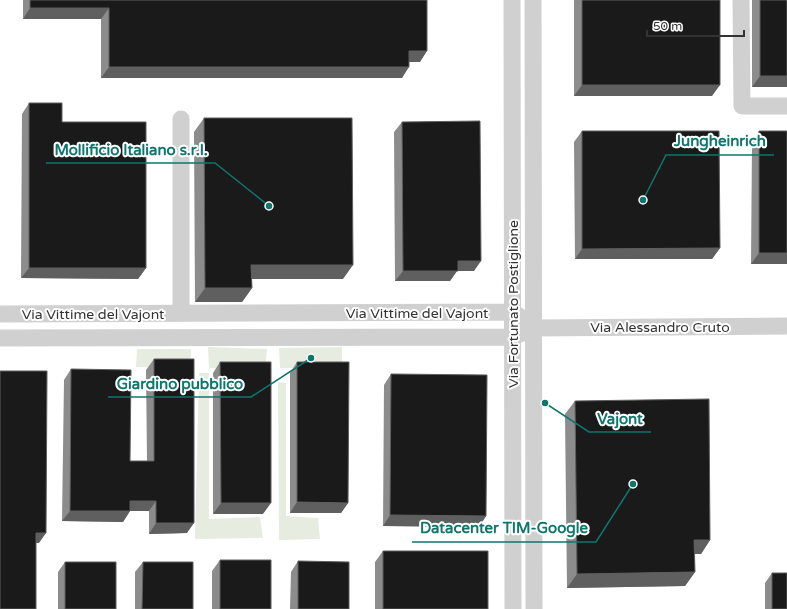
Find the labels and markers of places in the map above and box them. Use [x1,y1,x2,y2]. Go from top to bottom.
callout: Jungheinrich [666,128,774,155]
callout: Mollificio Italiano s.r.l. [46,136,215,163]
callout: Giardino pubblico [108,370,251,397]
callout: Vajont [589,405,651,432]
callout: Datacenter TIM-Google [412,515,596,542]

